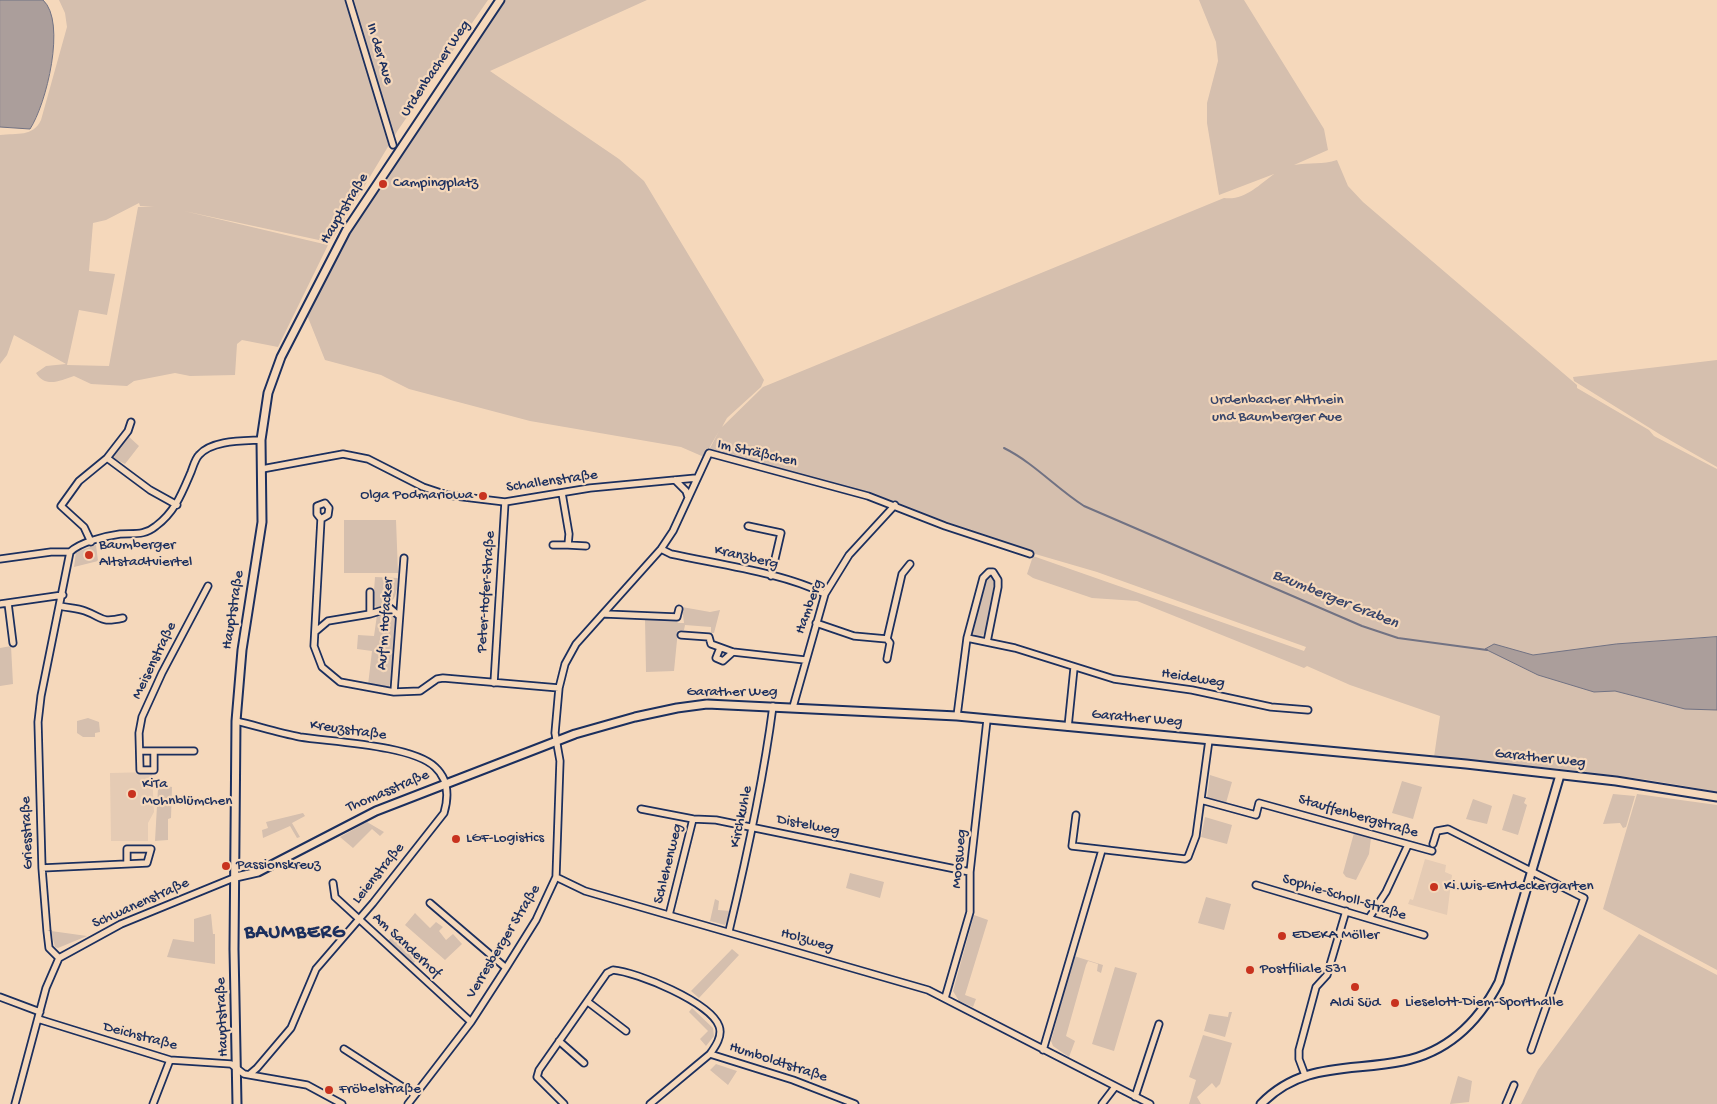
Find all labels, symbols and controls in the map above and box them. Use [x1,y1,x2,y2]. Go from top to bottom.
street label: Urdenbacher Weg [397,17,475,121]
street label: In der Aue [361,21,397,87]
street label: Hauptstraße [317,170,373,248]
place label: Campingplatz [393,175,478,193]
marker: Campingplatz [377,178,389,190]
park label: Urdenbacher Altrhein und Baumberger Aue [1210,392,1344,427]
street label: Im Sträßchen [715,436,799,472]
street label: Schallenstraße [505,467,599,497]
place label: Olga Podmariowa [360,487,473,505]
marker: Olga Podmariowa [477,490,489,502]
street label: Peter-Hofer-Straße [474,530,500,654]
place label: Baumberger Altstadtviertel [99,537,192,572]
street label: Kranzberg [712,542,780,574]
marker: Baumberger Altstadtviertel [83,549,95,561]
water label: Baumberger Graben [1269,566,1401,634]
street label: Hauptstraße [219,569,249,651]
street label: Auf'm Hofacker [374,577,398,671]
street label: Hamberg [792,577,828,637]
street label: Meisenstraße [129,619,181,703]
street label: Heideweg [1160,665,1226,693]
street label: Garather Weg [686,684,778,702]
street label: Garather Weg [1091,706,1183,732]
street label: Kreuzstraße [309,717,387,745]
street label: Garather Weg [1494,745,1586,773]
street label: Thomasstraße [344,766,432,818]
place label: KiTa Mohnblümchen [142,776,232,811]
street label: Kirchkuhle [727,784,757,850]
marker: KiTa Mohnblümchen [126,788,138,800]
street label: Stauffenbergstraße [1296,791,1420,843]
street label: Griesstraße [18,796,38,870]
street label: Distelweg [775,811,841,841]
street label: Schlehenweg [650,822,688,906]
street label: Moosweg [948,829,972,889]
place label: LGF-Logistics [466,830,544,848]
marker: LGF-Logistics [450,833,462,845]
street label: Leienstraße [349,840,409,908]
place label: Passionskreuz [236,857,321,875]
marker: Passionskreuz [220,860,232,872]
street label: Sophie-Scholl-Straße [1280,871,1408,925]
street label: Schwanenstraße [90,875,192,933]
place label: Ki.Wis-Entdeckergarten [1444,878,1594,896]
marker: Ki.Wis-Entdeckergarten [1428,881,1440,893]
street label: Verresberger Straße [463,882,545,1002]
street label: Am Sanderhof [368,909,444,983]
district label: BAUMBERG [243,922,347,946]
street label: Holzweg [778,925,836,957]
place label: EDEKA Möller [1292,927,1379,945]
marker: EDEKA Möller [1276,930,1288,942]
place label: Postfiliale 531 [1260,961,1347,979]
marker: Postfiliale 531 [1244,964,1256,976]
street label: Hauptstraße [213,977,233,1057]
marker: Aldi Süd [1349,981,1361,993]
place label: Lieselott-Diem-Sporthalle [1405,994,1563,1012]
place label: Aldi Süd [1330,995,1380,1013]
marker: Lieselott-Diem-Sporthalle [1389,997,1401,1009]
street label: Deichstraße [101,1018,179,1056]
street label: Humboldtstraße [727,1039,829,1087]
place label: Fröbelstraße [339,1081,421,1099]
marker: Fröbelstraße [323,1084,335,1096]

